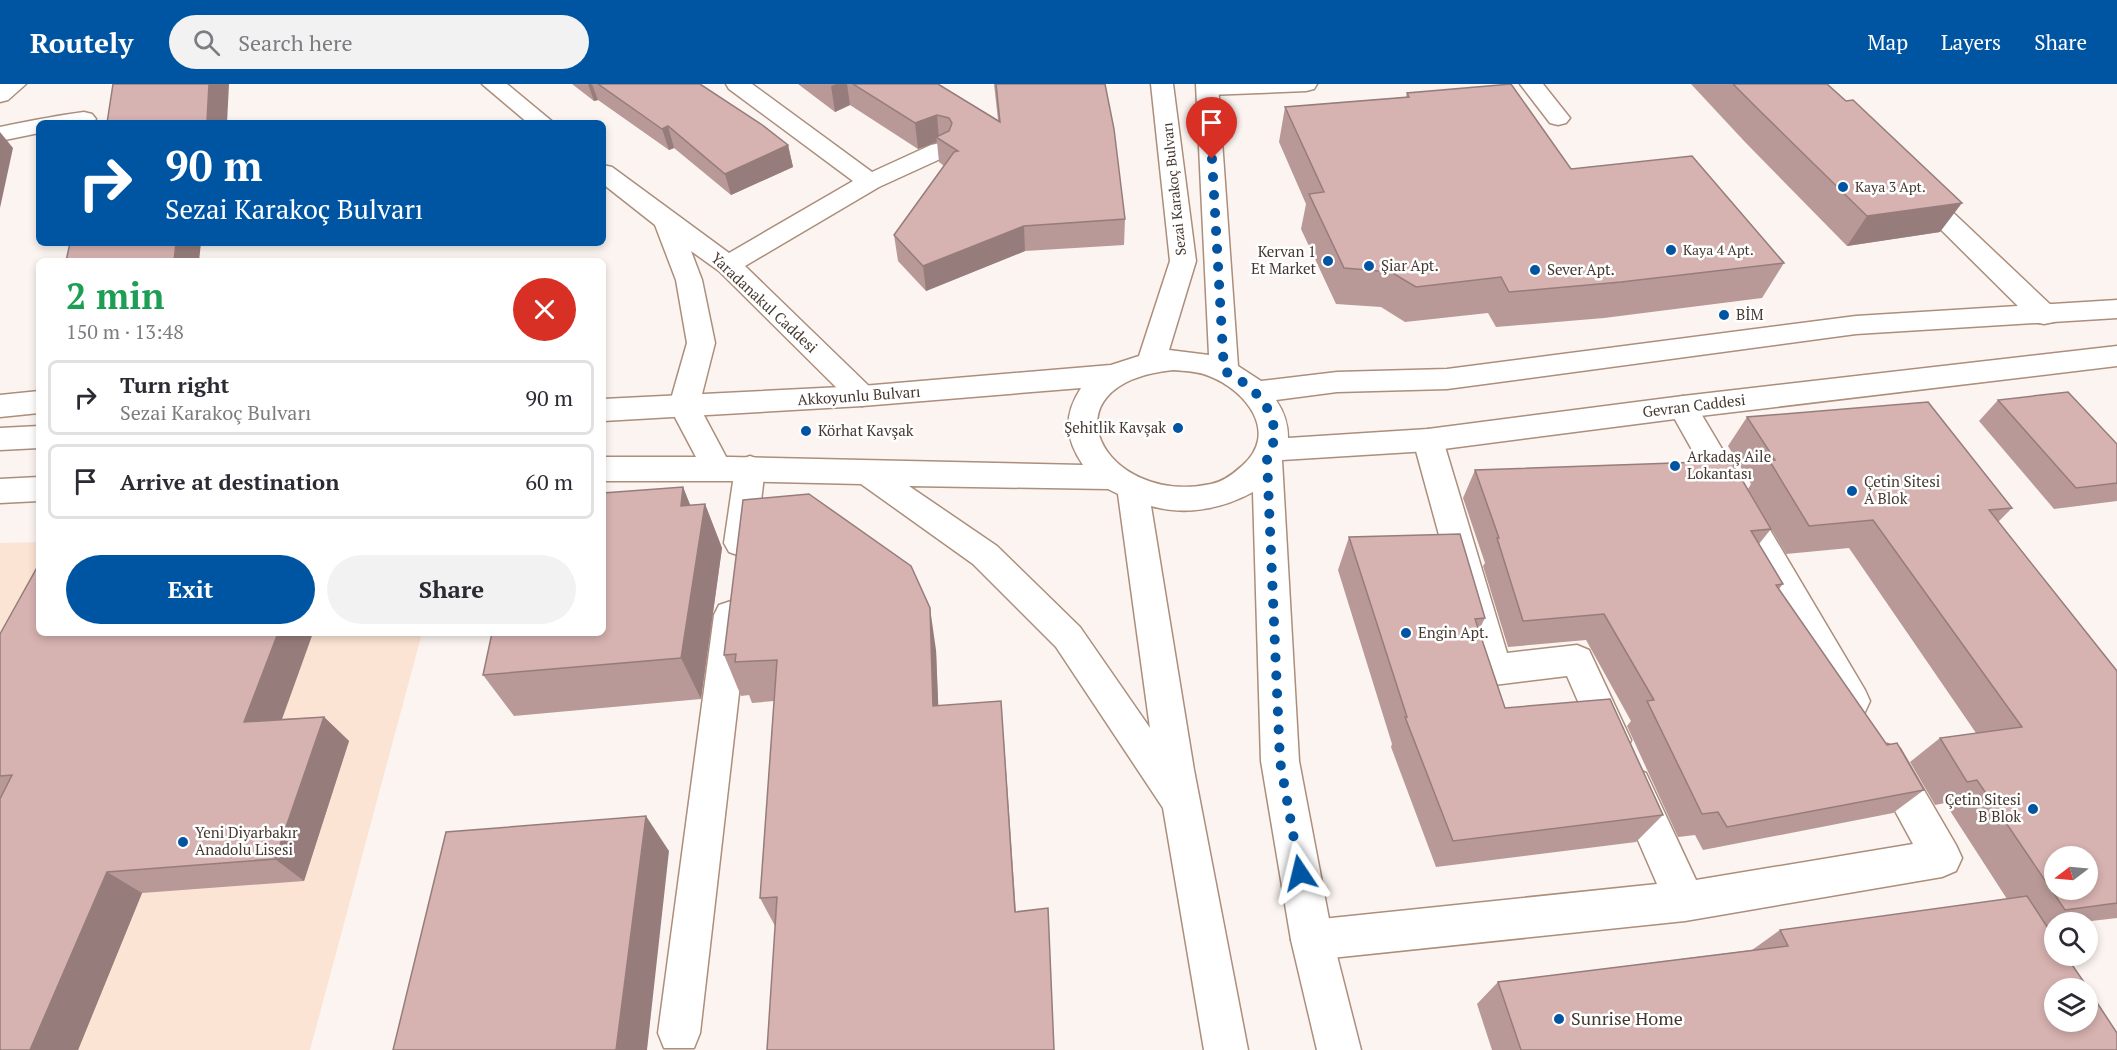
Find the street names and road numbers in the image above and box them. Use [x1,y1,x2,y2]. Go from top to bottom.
street label: Sezai Karakoç Bulvarı [1157,122,1190,257]
street label: Yaradanakul Caddesi [707,248,822,357]
street label: Akkoyunlu Bulvarı [797,381,921,409]
street label: Gevran Caddesi [1641,389,1746,421]

